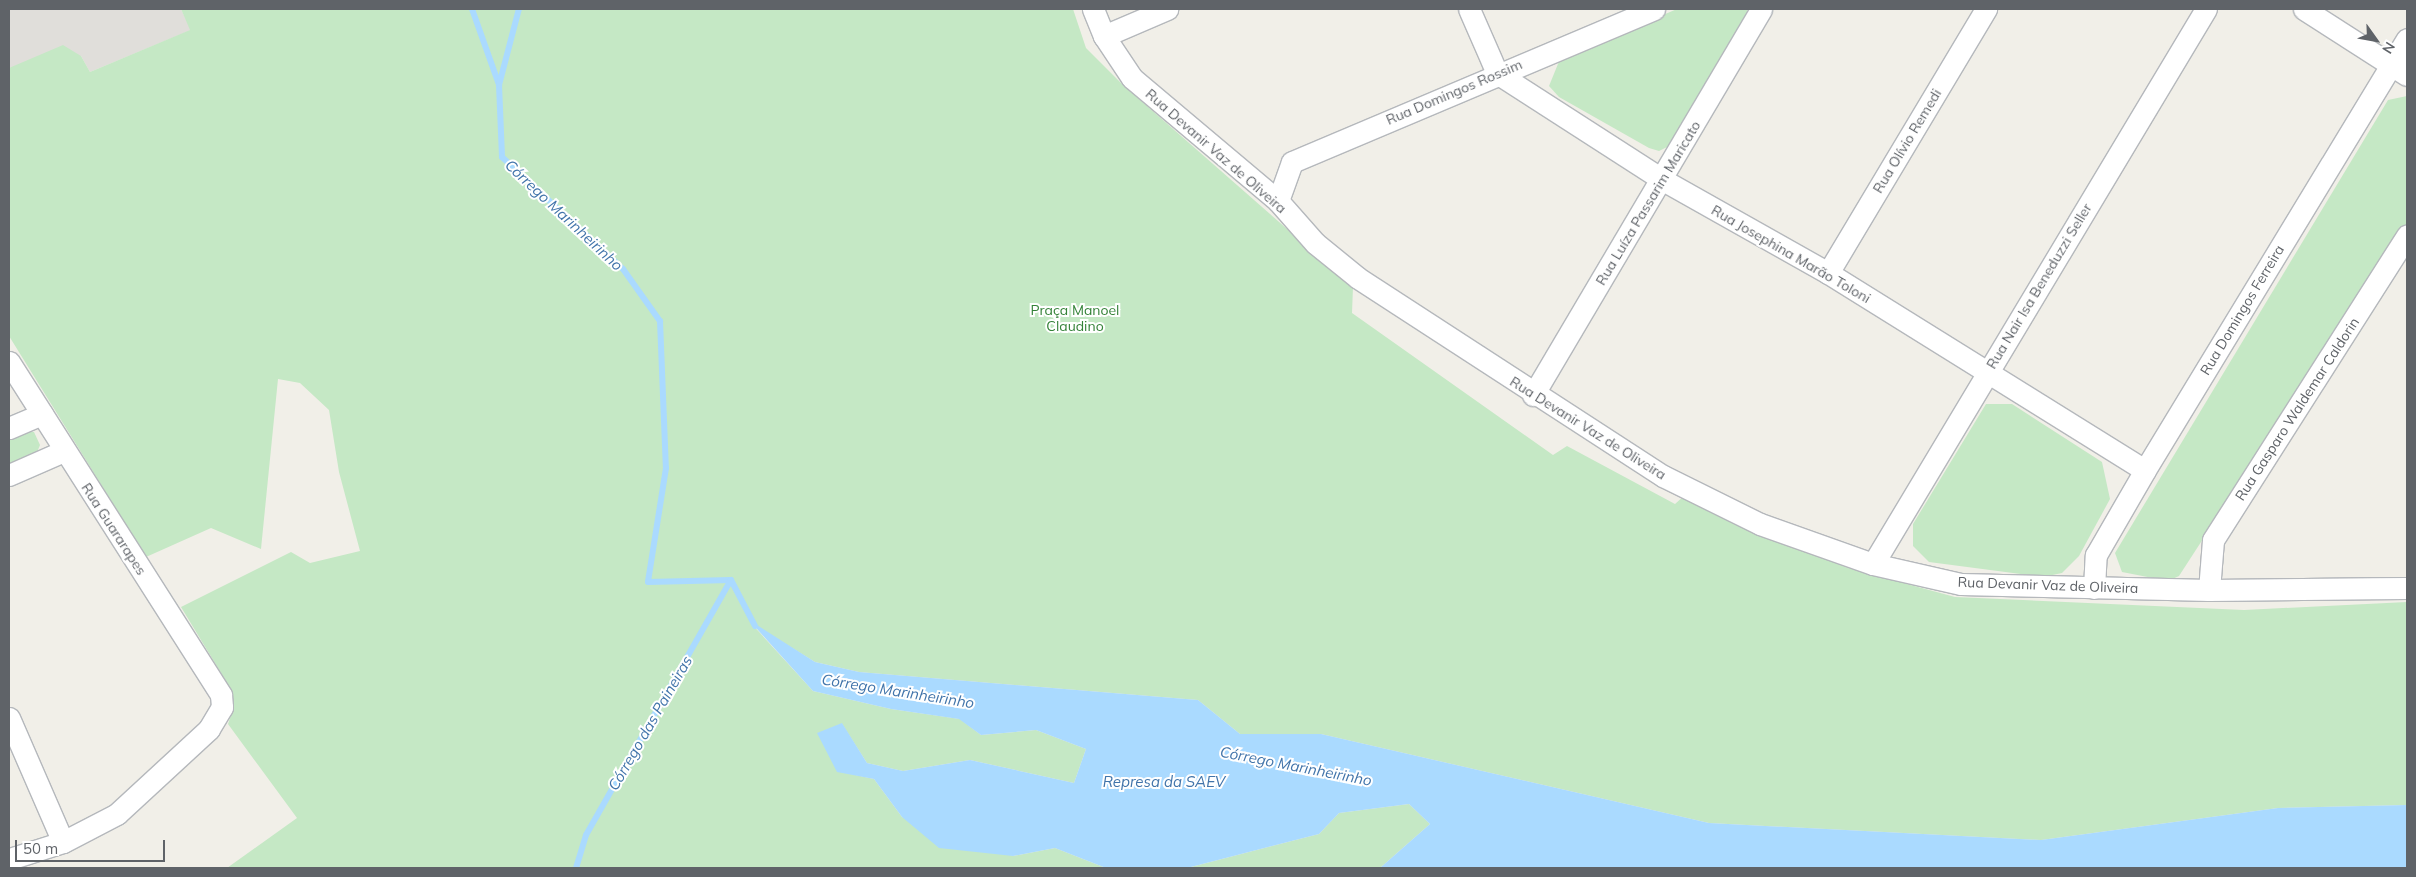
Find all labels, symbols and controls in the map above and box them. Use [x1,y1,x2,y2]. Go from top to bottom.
north arrow [2351,15,2401,65]
text: N [2378,39,2399,57]
street label: Rua Domingos Rossim [1383,56,1525,128]
street label: Rua Devanir Vaz de Oliveira [1142,85,1290,217]
street label: Rua Olívio Remedi [1869,86,1945,196]
street label: Rua Luíza Passarim Maricato [1592,118,1704,288]
water label: Córrego Marinheirinho [501,156,627,274]
street label: Rua Nair Isa Beneduzzi Seller [1983,200,2095,372]
street label: Rua Josephina Marão Toloni [1708,201,1874,307]
street label: Rua Domingos Ferreira [2196,242,2288,378]
park label: Praça Manoel Claudino [1031,302,1119,334]
street label: Rua Gasparo Waldemar Caldorin [2231,314,2363,504]
street label: Rua Devanir Vaz de Oliveira [1507,373,1669,483]
street label: Rua Guararapes [78,480,150,578]
street label: Rua Devanir Vaz de Oliveira [1957,573,2139,597]
water label: Córrego das Paineiras [604,652,696,794]
water label: Córrego Marinheirinho [820,670,976,712]
water label: Córrego Marinheirinho [1219,742,1373,790]
water label: Represa da SAEV [1103,773,1225,791]
scale bar [18,830,168,862]
text: 50 m [23,839,58,858]

